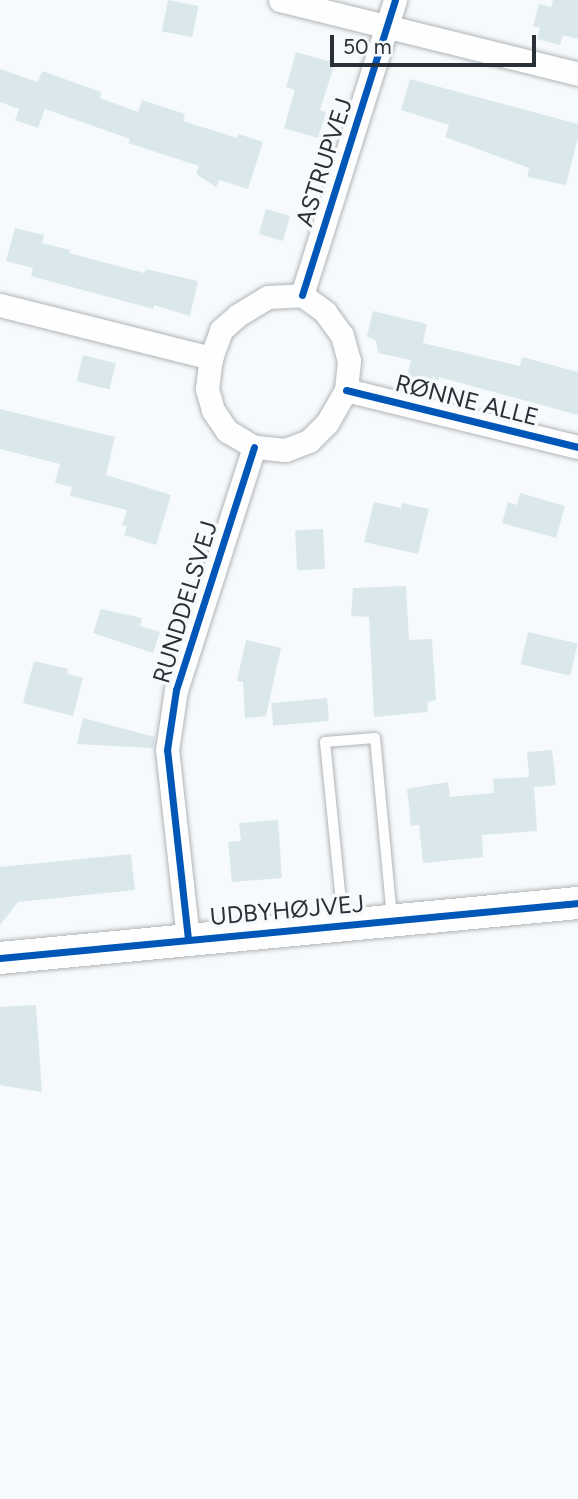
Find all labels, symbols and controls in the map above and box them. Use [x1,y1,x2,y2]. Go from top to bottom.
scale bar [333,21,540,65]
text: 50 m [343,34,392,59]
street label: ASTRUPVEJ [290,94,358,230]
street label: RØNNE ALLE [392,368,542,432]
street label: RUNDDELSVEJ [147,517,223,687]
street label: UDBYHØJVEJ [209,889,365,931]

